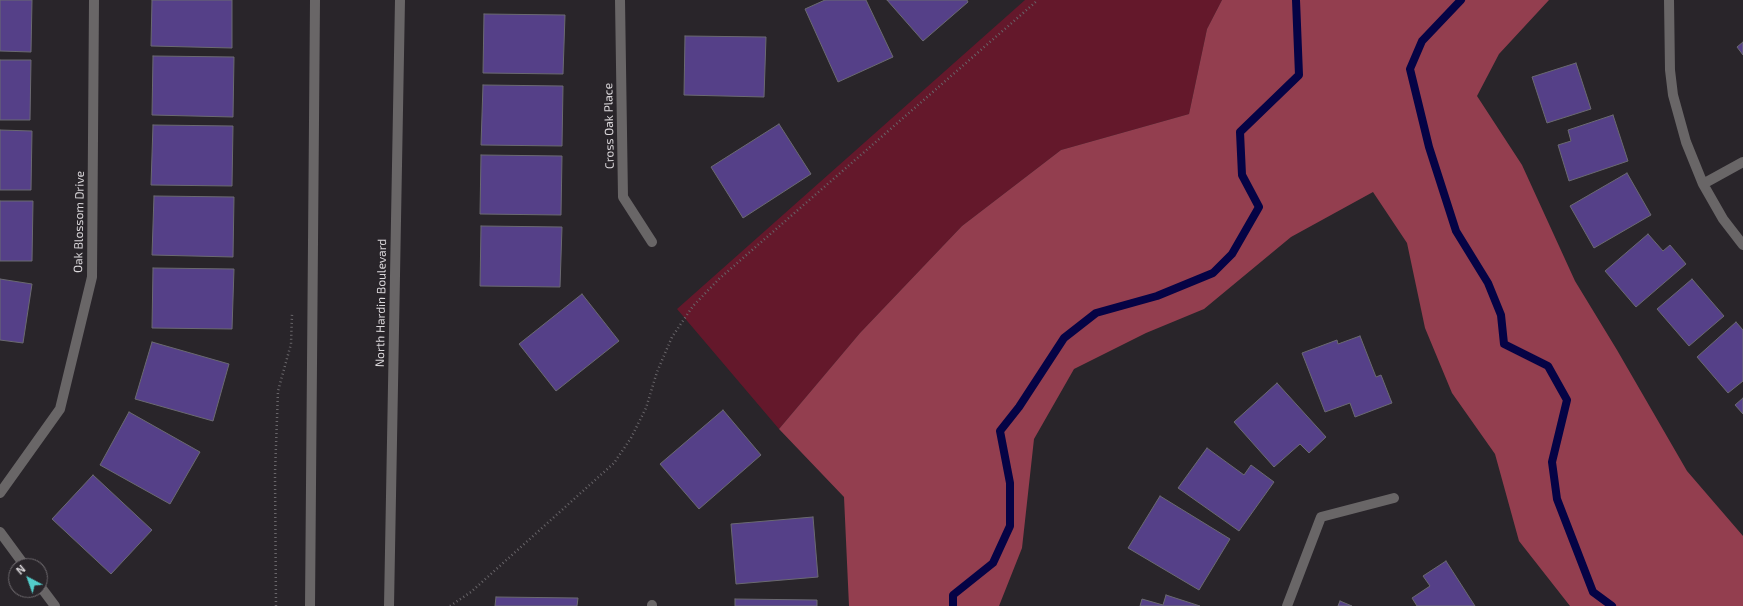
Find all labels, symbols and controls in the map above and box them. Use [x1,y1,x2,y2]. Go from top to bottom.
street label: Cross Oak Place [601,83,617,169]
street label: Oak Blossom Drive [71,171,87,273]
street label: North Hardin Boulevard [373,239,389,367]
north arrow [8,558,48,598]
text: N [13,562,28,577]

